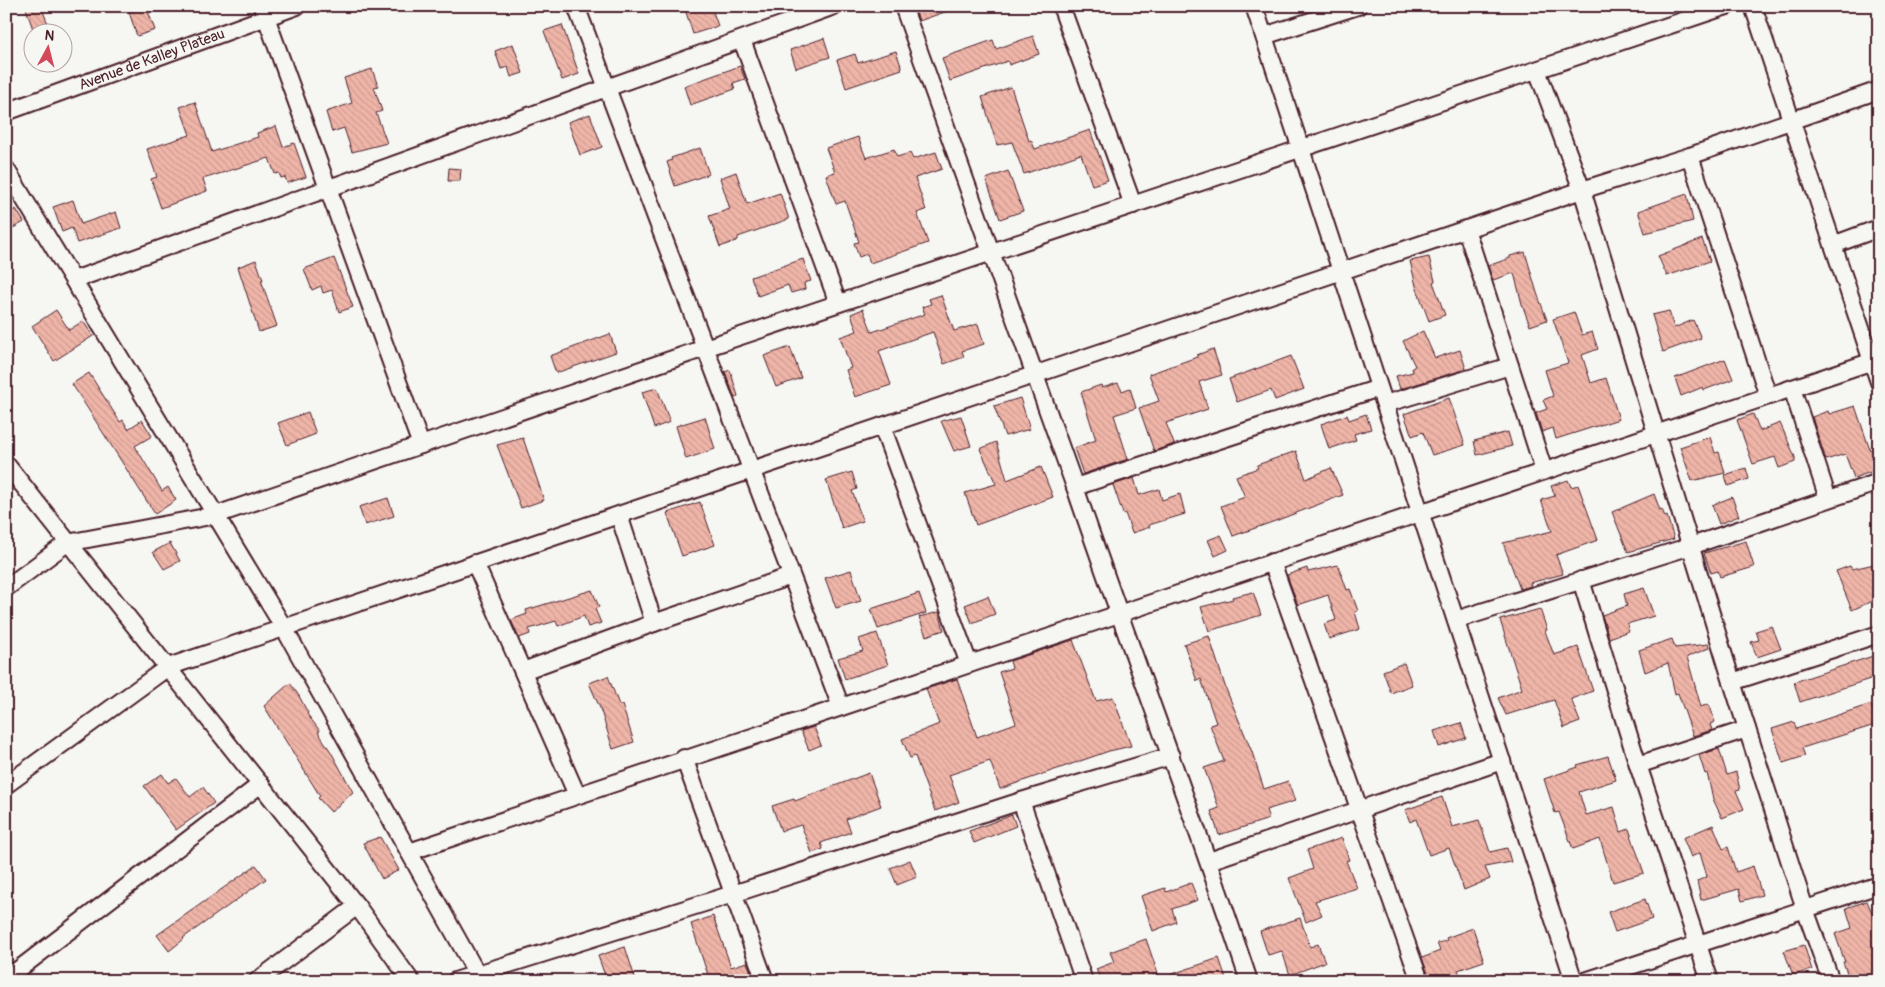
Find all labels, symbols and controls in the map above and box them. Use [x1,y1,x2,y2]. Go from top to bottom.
north arrow [22,22,72,72]
street label: Avenue de Kalley Plateau [76,24,227,95]
text: N [44,27,55,45]

